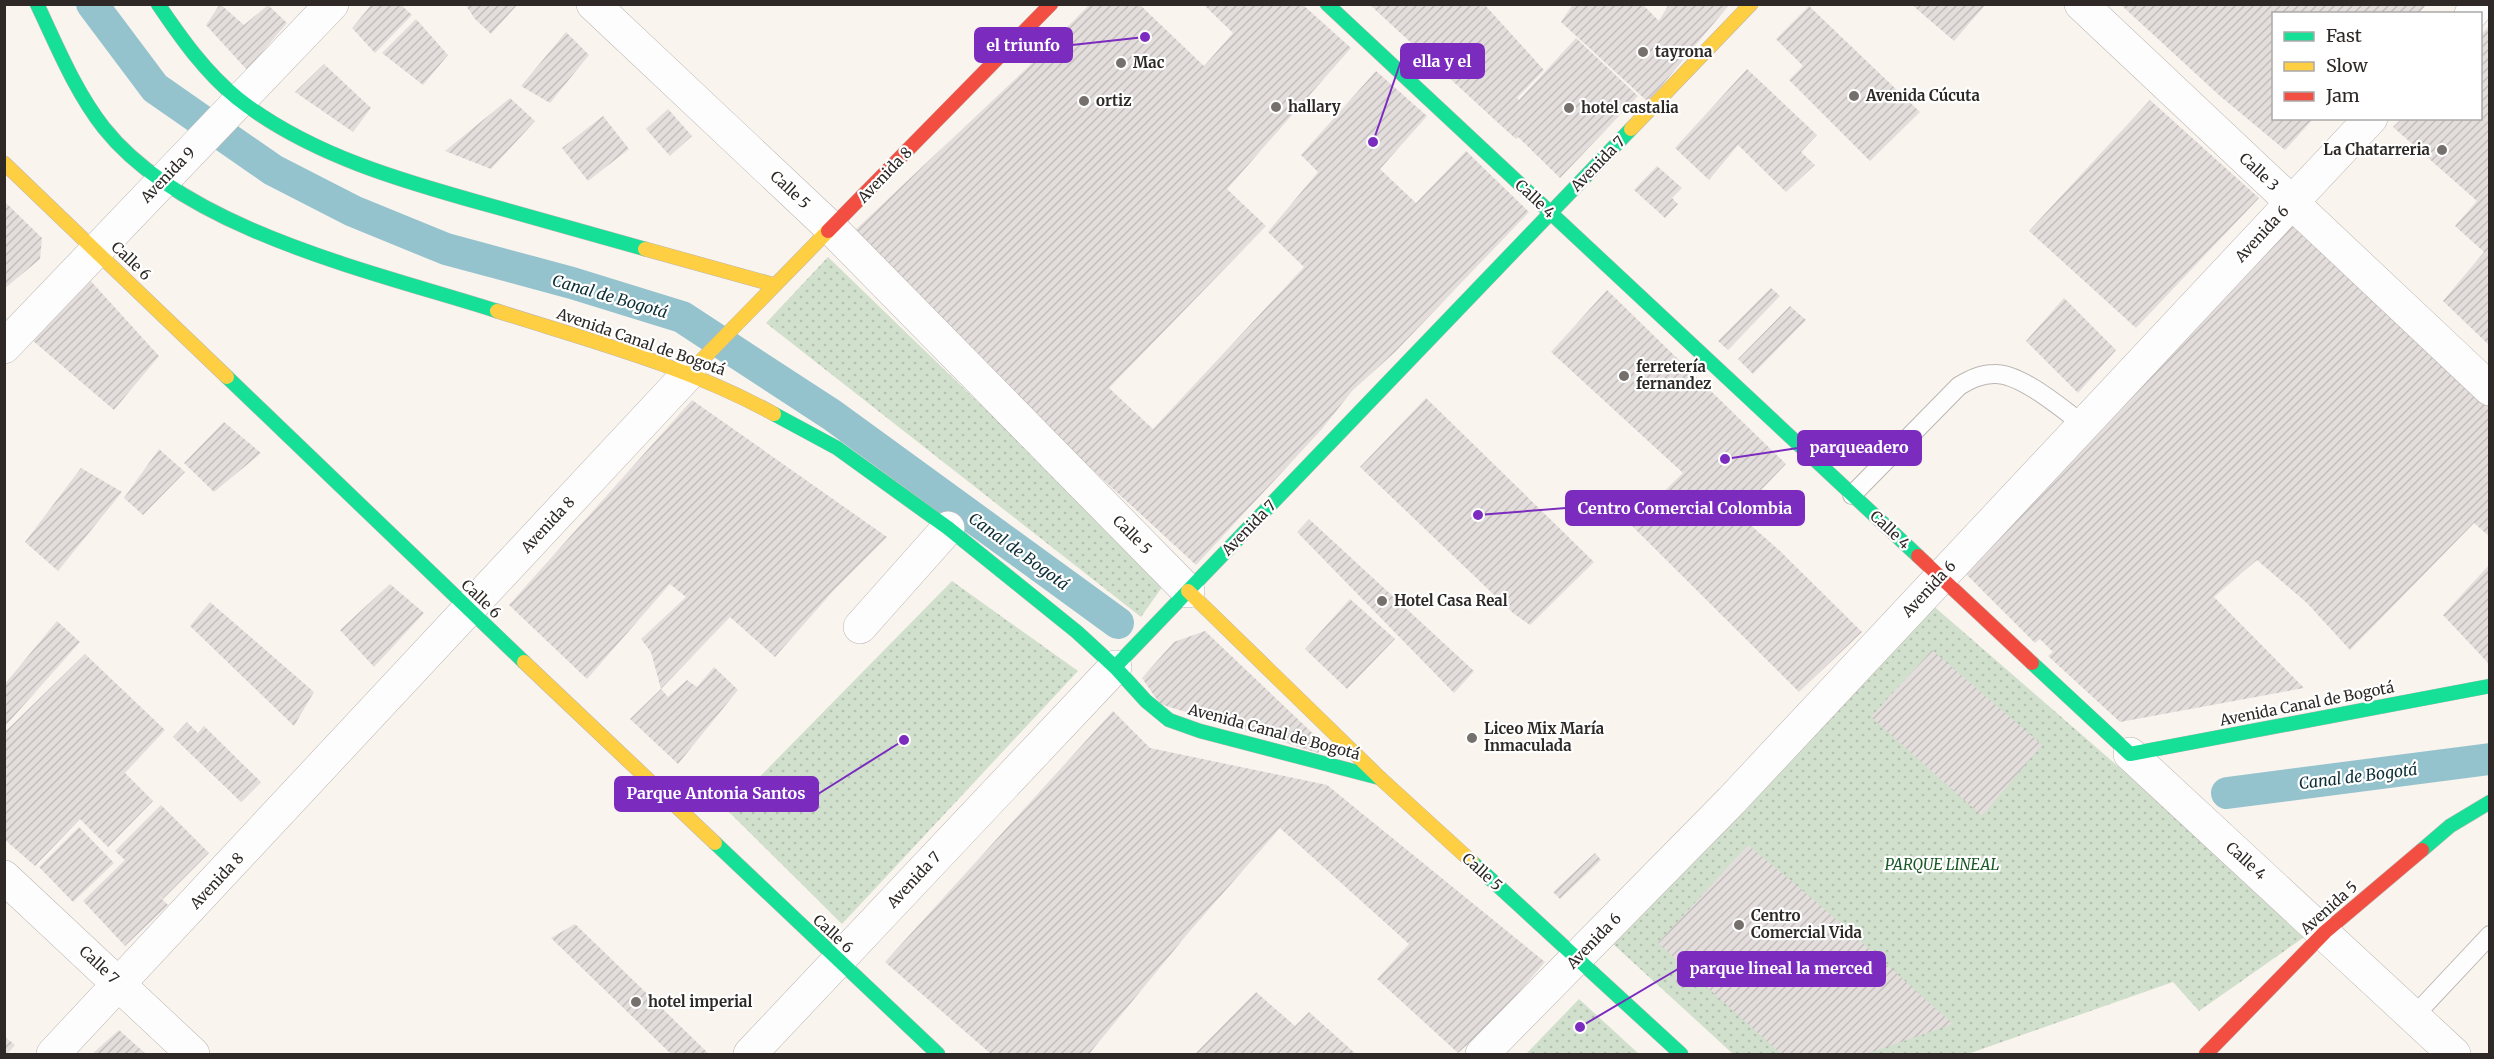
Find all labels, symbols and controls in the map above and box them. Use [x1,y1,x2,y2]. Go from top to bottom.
legend [2272,12,2482,120]
text: Fast [2326,24,2362,47]
callout: el triunfo [975,28,1072,62]
text: el triunfo [986,35,1060,55]
place label: tayrona [1655,42,1713,61]
callout: ella y el [1401,44,1484,78]
marker: tayrona [1636,45,1650,59]
text: ella y el [1413,51,1471,71]
place label: Mac [1133,53,1165,72]
text: Slow [2326,54,2369,77]
marker: Mac [1114,56,1128,70]
text: Jam [2325,84,2360,107]
place label: Avenida Cúcuta [1865,86,1980,105]
marker: Avenida Cúcuta [1847,89,1861,103]
place label: ortiz [1096,91,1131,110]
marker: ortiz [1077,94,1091,108]
place label: hallary [1288,97,1341,116]
place label: hotel castalia [1581,98,1679,117]
marker: hallary [1269,100,1283,114]
marker: hotel castalia [1562,101,1576,115]
street label: Avenida 7 [1566,132,1629,196]
place label: La Chatarreria [2323,140,2431,159]
street label: Avenida 9 [136,143,199,207]
street label: Avenida 8 [853,143,916,207]
marker: La Chatarreria [2435,143,2449,157]
street label: Calle 3 [2236,149,2283,195]
street label: Calle 5 [766,166,814,213]
street label: Calle 4 [1511,175,1559,222]
street label: Avenida 6 [2230,201,2293,267]
street label: Calle 6 [108,237,155,284]
water label: Canal de Bogotá [550,270,670,322]
street label: Avenida Canal de Bogotá [553,303,728,379]
place label: ferretería fernandez [1636,357,1711,393]
marker: ferretería fernandez [1617,369,1631,383]
callout: parqueadero [1798,431,1921,465]
text: parqueadero [1810,437,1909,457]
callout: Centro Comercial Colombia [1566,491,1804,525]
street label: Avenida 8 [516,492,579,558]
street label: Avenida 7 [1217,496,1280,560]
text: Centro Comercial Colombia [1578,498,1792,518]
street label: Calle 4 [1866,506,1914,553]
water label: Canal de Bogotá [965,508,1073,594]
street label: Calle 5 [1109,511,1156,558]
street label: Avenida 6 [1897,556,1960,622]
street label: Calle 6 [458,575,505,622]
place label: Hotel Casa Real [1394,591,1508,610]
marker: Hotel Casa Real [1375,594,1389,608]
street label: Avenida Canal de Bogotá [2217,677,2396,730]
street label: Avenida Canal de Bogotá [1185,699,1362,764]
place label: Liceo Mix María Inmaculada [1484,719,1605,755]
marker: Liceo Mix María Inmaculada [1465,731,1479,745]
water label: Canal de Bogotá [2298,759,2418,793]
callout: Parque Antonia Santos [615,777,818,811]
text: Parque Antonia Santos [627,783,805,803]
street label: Calle 4 [2222,838,2271,884]
street label: Avenida 7 [882,847,945,912]
street label: Avenida 8 [185,848,248,914]
street label: Calle 5 [1458,849,1506,895]
park label: PARQUE LINEAL [1885,855,2000,874]
street label: Avenida 5 [2296,877,2361,939]
place label: Centro Comercial Vida [1751,906,1863,942]
street label: Avenida 6 [1562,909,1625,973]
street label: Calle 6 [809,910,857,957]
marker: Centro Comercial Vida [1732,918,1746,932]
street label: Calle 7 [76,942,123,988]
callout: parque lineal la merced [1678,952,1885,986]
text: parque lineal la merced [1689,958,1873,978]
place label: hotel imperial [648,992,752,1011]
marker: hotel imperial [629,995,643,1009]

